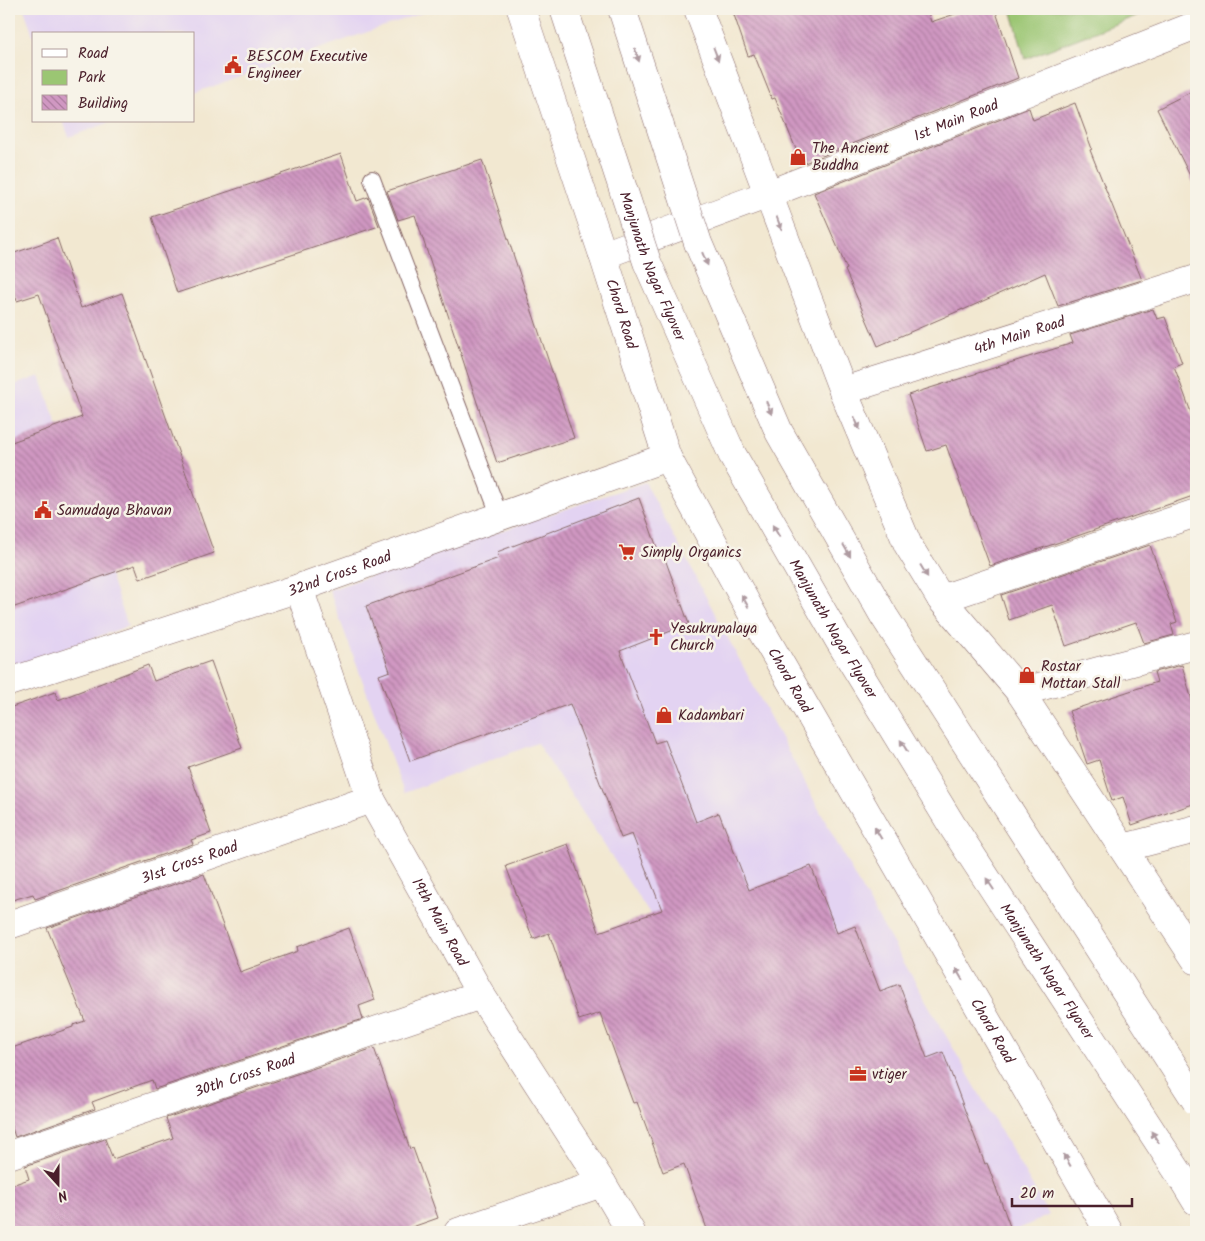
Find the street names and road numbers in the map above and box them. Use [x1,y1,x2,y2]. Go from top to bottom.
street label: 1st Main Road [910,93,1003,149]
street label: Manjunath Nagar Flyover [612,189,692,346]
street label: Chord Road [598,276,643,353]
street label: 4th Main Road [971,310,1069,362]
street label: 32nd Cross Road [285,545,396,604]
street label: Manjunath Nagar Flyover [782,555,883,705]
street label: Chord Road [761,643,818,718]
street label: 31st Cross Road [138,835,242,891]
street label: 19th Main Road [405,874,474,972]
street label: Manjunath Nagar Flyover [993,899,1100,1046]
street label: Chord Road [963,994,1021,1069]
street label: 30th Cross Road [191,1048,299,1104]

